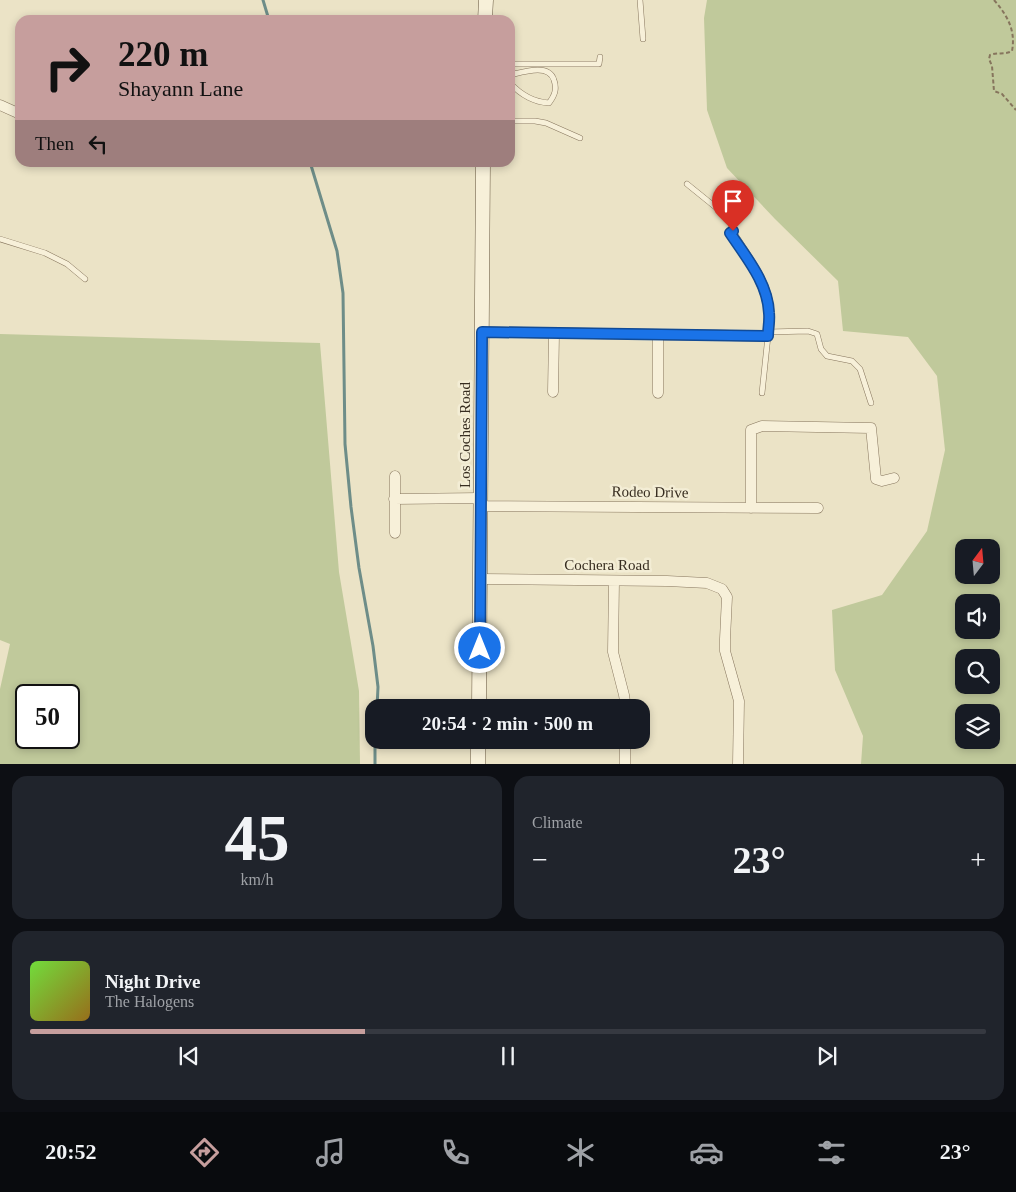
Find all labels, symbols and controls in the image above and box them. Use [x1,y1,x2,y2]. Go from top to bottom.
icon: right [35,35,100,100]
text: 220 m [118,35,208,74]
text: Shayann Lane [118,76,243,101]
icon: left [84,130,112,158]
text: Then [35,133,74,154]
pin [712,180,754,231]
icon: arrive [719,187,747,215]
street label: Los Coches Road [457,382,473,488]
street label: Rodeo Drive [611,483,689,501]
north arrow [955,539,1000,584]
map controls [955,539,1000,749]
street label: Cochera Road [564,557,650,573]
button: sound [955,594,1000,639]
position arrow [453,621,505,673]
button: search [955,649,1000,694]
speed limit sign: 50 [15,684,80,749]
button: layers [955,704,1000,749]
text: 20:54 · 2 min · 500 m [422,713,593,734]
text: 45 [225,802,290,874]
text: Climate [532,814,583,831]
text: 23° [732,839,786,881]
text: − [532,844,548,875]
text: + [970,844,986,875]
text: km/h [241,871,273,888]
text: Night Drive [105,971,201,992]
text: The Halogens [105,993,194,1010]
icon: previous [175,1042,203,1070]
icon: pause [494,1042,522,1070]
icon: next [813,1042,841,1070]
icon: directions [187,1135,222,1170]
icon: music [313,1135,348,1170]
icon: phone [438,1135,473,1170]
icon: climate [563,1135,598,1170]
icon: car [689,1135,724,1170]
icon: filters [814,1135,849,1170]
text: 20:52 [45,1139,97,1164]
text: 23° [940,1139,971,1164]

